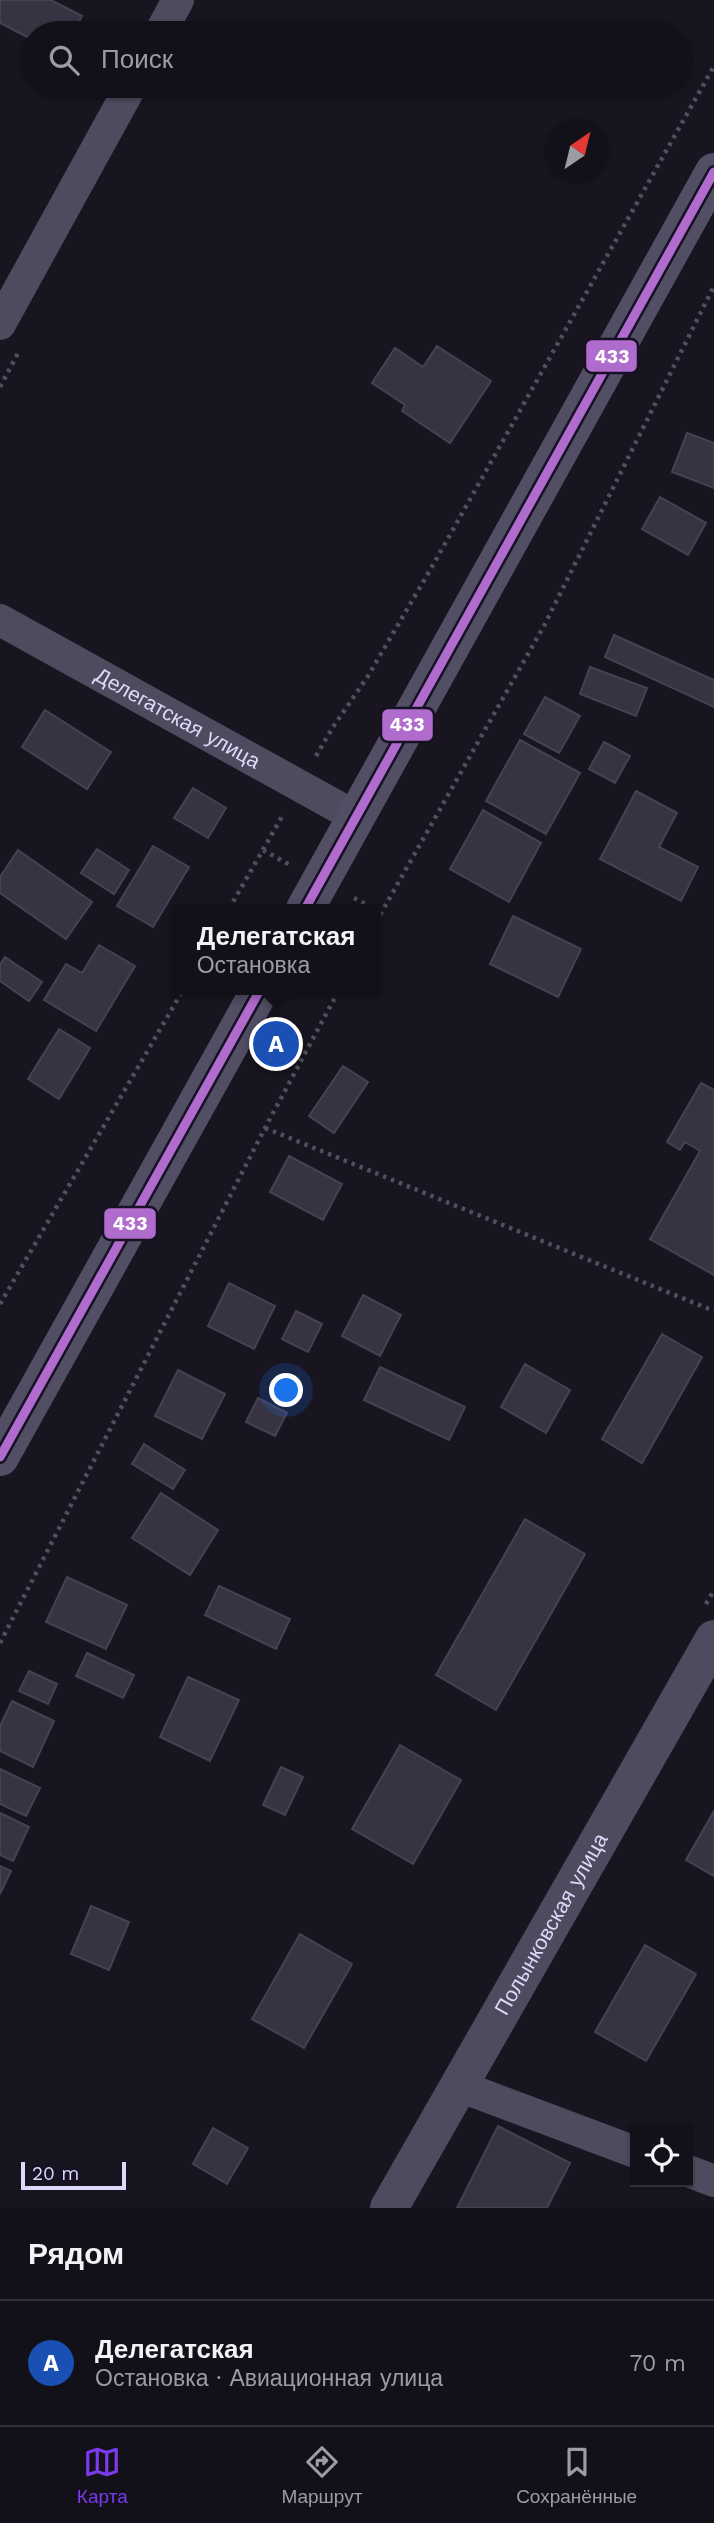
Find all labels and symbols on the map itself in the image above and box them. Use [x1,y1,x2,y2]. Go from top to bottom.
north arrow [546,119,609,182]
line badge: 433 [585,339,638,373]
text: 433 [595,345,629,368]
street label: Делегатская улица [91,662,265,774]
line badge: 433 [381,708,434,742]
text: 433 [390,713,424,736]
pin: A [253,1018,299,1070]
line badge: 433 [103,1207,157,1240]
text: 433 [113,1212,147,1235]
your location [269,1373,303,1407]
street label: Полынковская улица [489,1828,613,2019]
scale bar [21,2159,126,2191]

